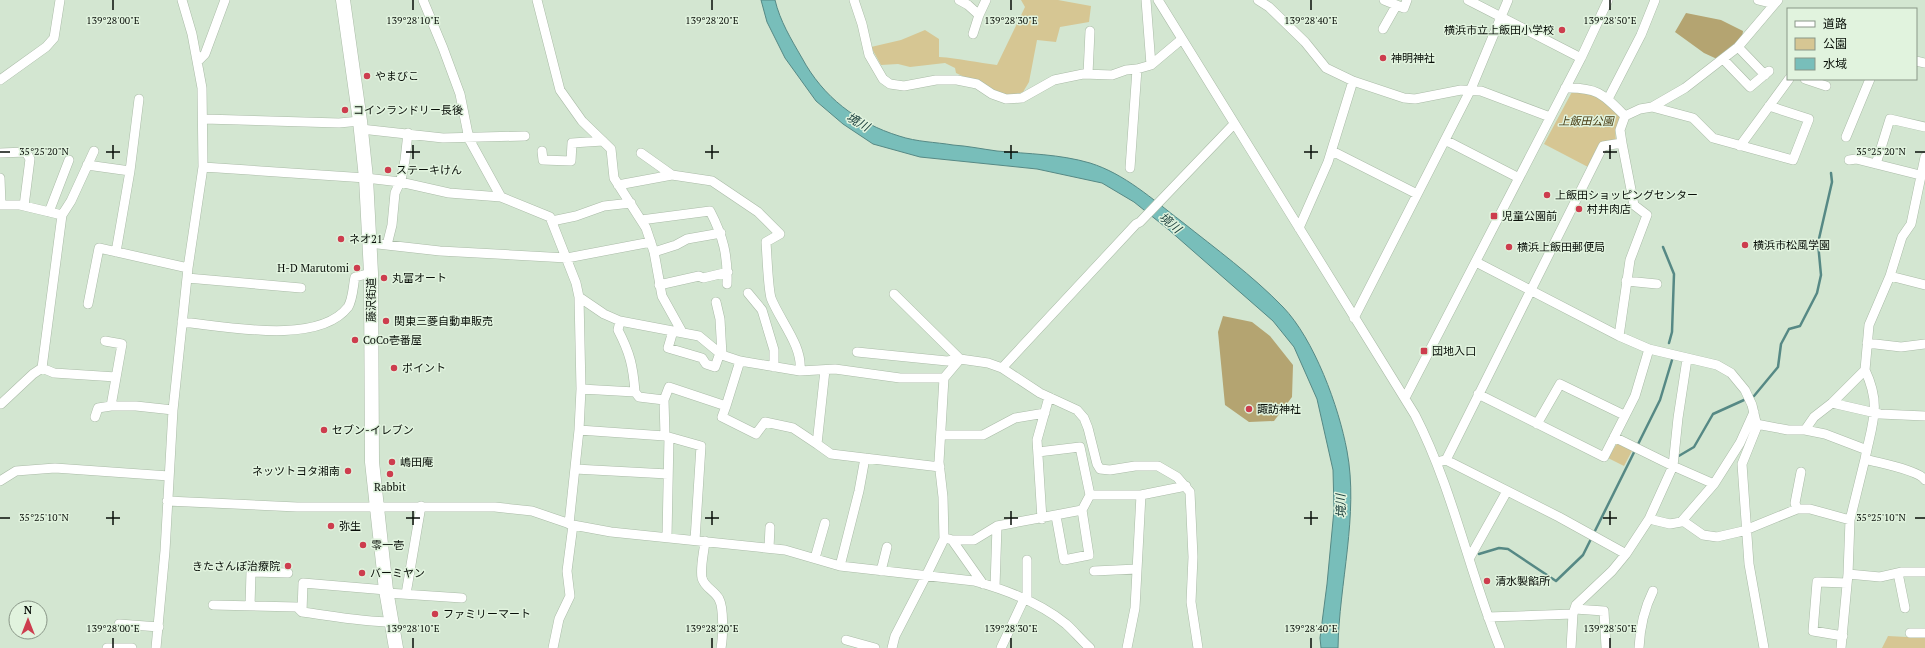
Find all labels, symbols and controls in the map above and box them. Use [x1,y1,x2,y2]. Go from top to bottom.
legend [1787,8,1917,80]
text: 139°28'00"E [86,14,140,27]
text: 139°28'10"E [386,14,440,27]
text: 139°28'20"E [685,14,739,27]
text: 139°28'30"E [984,14,1038,27]
text: 139°28'40"E [1284,14,1338,27]
text: 139°28'50"E [1583,14,1637,27]
text: 道路 [1823,16,1847,31]
place label: 横浜市立上飯田小学校 [1444,23,1554,37]
marker: 横浜市立上飯田小学校 [1557,25,1567,35]
text: 公園 [1823,36,1847,51]
place label: 神明神社 [1391,51,1435,65]
marker: 神明神社 [1378,53,1388,63]
text: 水域 [1823,56,1847,71]
place label: やまびこ [375,69,419,83]
marker: やまびこ [362,71,372,81]
place label: コインランドリー長後 [353,103,463,117]
marker: コインランドリー長後 [340,105,350,115]
water label: 境川 [844,109,874,135]
park label: 上飯田公園 [1559,114,1615,128]
text: 35°25'20"N [19,145,69,158]
text: 35°25'20"N [1856,145,1906,158]
place label: ステーキけん [396,163,462,177]
marker: ステーキけん [383,165,393,175]
place label: 上飯田ショッピングセンター [1555,188,1698,202]
marker: 上飯田ショッピングセンター [1542,190,1552,200]
place label: 村井肉店 [1587,202,1631,216]
marker: 村井肉店 [1574,204,1584,214]
water label: 境川 [1156,209,1186,237]
place label: 児童公園前 [1502,209,1557,223]
marker: 児童公園前 [1489,211,1499,221]
place label: ネオ21 [349,232,383,246]
marker: ネオ21 [336,234,346,244]
place label: 横浜市松風学園 [1753,238,1830,252]
place label: 横浜上飯田郵便局 [1517,240,1605,254]
marker: 横浜市松風学園 [1740,240,1750,250]
marker: 横浜上飯田郵便局 [1504,242,1514,252]
place label: H-D Marutomi [277,261,349,275]
marker: H-D Marutomi [352,263,362,273]
place label: 丸富オート [392,271,447,285]
marker: 丸富オート [379,273,389,283]
street label: 藤沢街道 [364,278,378,322]
place label: 関東三菱自動車販売 [394,314,493,328]
marker: 関東三菱自動車販売 [381,316,391,326]
place label: CoCo壱番屋 [363,333,422,347]
marker: CoCo壱番屋 [350,335,360,345]
place label: 団地入口 [1432,344,1476,358]
marker: 団地入口 [1419,346,1429,356]
place label: ポイント [402,361,446,375]
marker: ポイント [389,363,399,373]
place label: 諏訪神社 [1257,402,1301,416]
marker: 諏訪神社 [1244,404,1254,414]
place label: セブン-イレブン [332,423,414,437]
marker: セブン-イレブン [319,425,329,435]
place label: 嶋田庵 [400,455,433,469]
marker: 嶋田庵 [387,457,397,467]
place label: ネッツトヨタ湘南 [252,464,340,478]
marker: ネッツトヨタ湘南 [343,466,353,476]
marker: Rabbit [385,469,395,479]
place label: Rabbit [374,480,406,494]
water label: 境川 [1333,492,1348,518]
text: 35°25'10"N [19,511,69,524]
text: 35°25'10"N [1856,511,1906,524]
place label: 弥生 [339,519,361,533]
marker: 弥生 [326,521,336,531]
place label: 零一壱 [371,538,404,552]
marker: 零一壱 [358,540,368,550]
place label: きたさんぽ治療院 [192,559,280,573]
marker: きたさんぽ治療院 [283,561,293,571]
place label: バーミヤン [370,566,425,580]
marker: バーミヤン [357,568,367,578]
place label: 清水製餡所 [1495,574,1551,588]
marker: 清水製餡所 [1482,576,1492,586]
north arrow [8,600,48,640]
text: N [24,603,33,617]
place label: ファミリーマート [443,607,531,621]
marker: ファミリーマート [430,609,440,619]
text: 139°28'00"E [86,622,140,635]
text: 139°28'10"E [386,622,440,635]
text: 139°28'20"E [685,622,739,635]
text: 139°28'30"E [984,622,1038,635]
text: 139°28'40"E [1284,622,1338,635]
text: 139°28'50"E [1583,622,1637,635]

